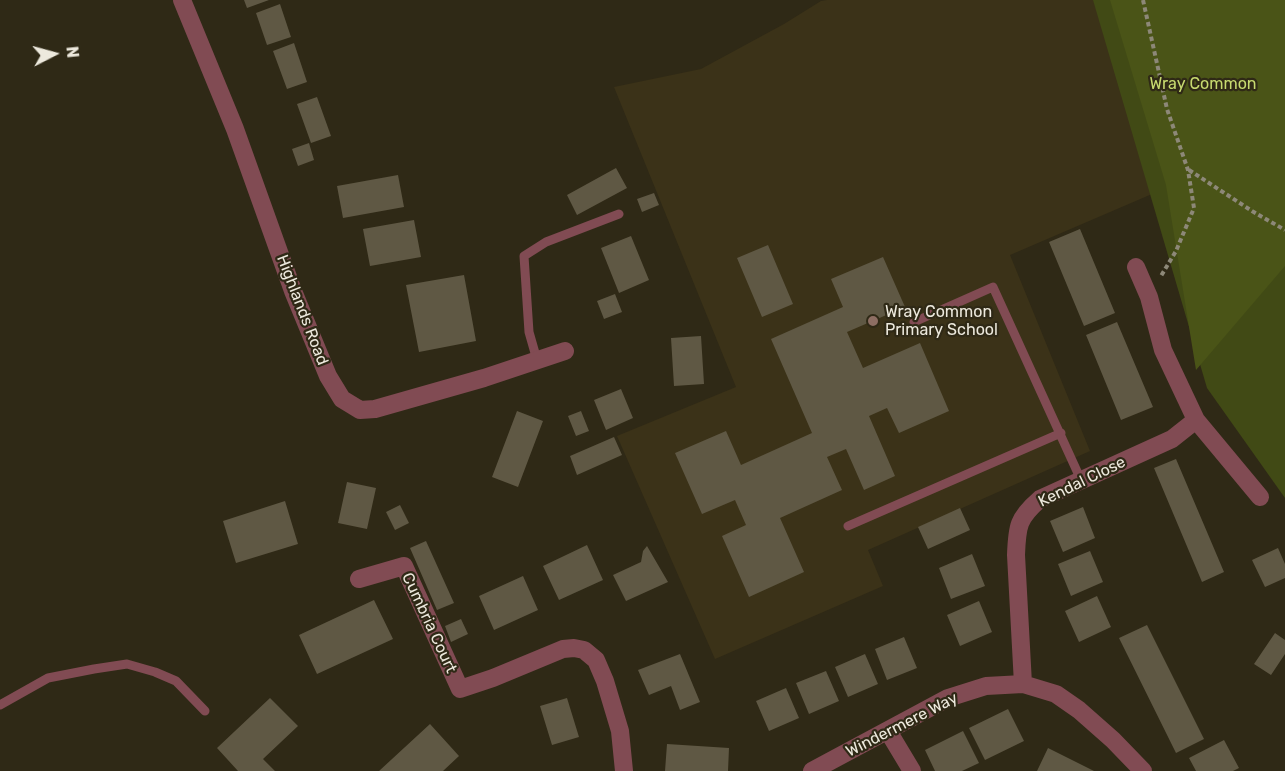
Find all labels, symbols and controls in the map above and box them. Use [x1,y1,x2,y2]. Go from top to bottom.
north arrow [24,24,84,84]
text: N [62,45,82,59]
park label: Wray Common [1149,74,1257,94]
street label: Highlands Road [272,252,332,368]
place label: Wray Common Primary School [885,302,998,340]
marker: Wray Common Primary School [866,314,880,328]
street label: Kendal Close [1035,453,1129,511]
street label: Cumbria Court [397,570,461,676]
street label: Windermere Way [843,689,961,761]

